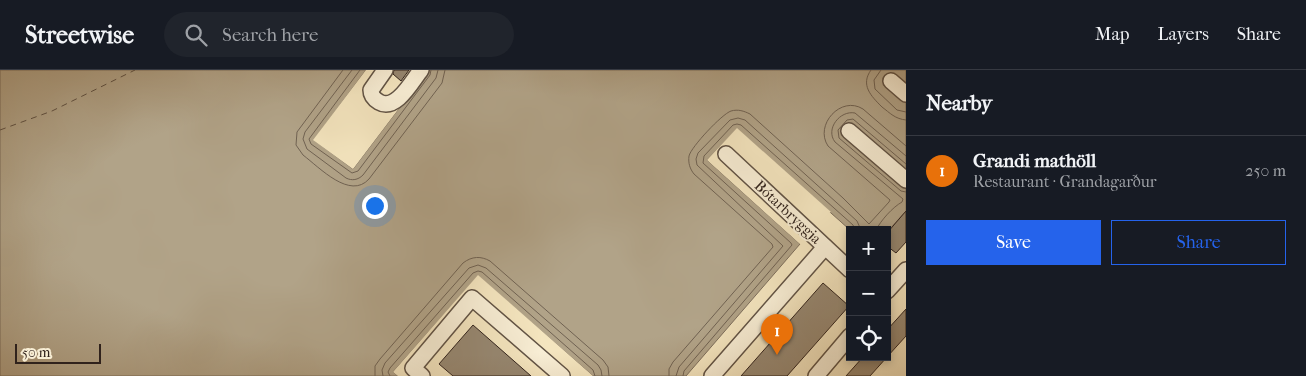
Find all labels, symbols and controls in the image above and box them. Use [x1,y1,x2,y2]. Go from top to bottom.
search box [164,12,514,57]
text: Streetwise [25,21,134,49]
icon: search [182,21,210,49]
text: Search here [222,24,318,46]
text: Map [1095,24,1129,45]
text: Layers [1157,24,1209,45]
text: Share [1237,24,1281,45]
text: Nearby [926,91,992,115]
text: Grandi mathöll [973,150,1096,172]
text: 1 [939,161,945,180]
text: 250 m [1245,161,1286,180]
text: Restaurant · Grandagarður [973,172,1157,191]
street label: Bótarbryggja [751,176,826,248]
your location [362,193,388,219]
button: Save [926,220,1101,265]
button: Share [1111,220,1286,265]
map controls [846,226,891,361]
button: + [846,226,891,271]
button: − [846,271,891,316]
pin: 1 [761,314,793,355]
button: locate [846,316,891,361]
scale bar [15,341,101,364]
text: 50 m [22,344,50,361]

